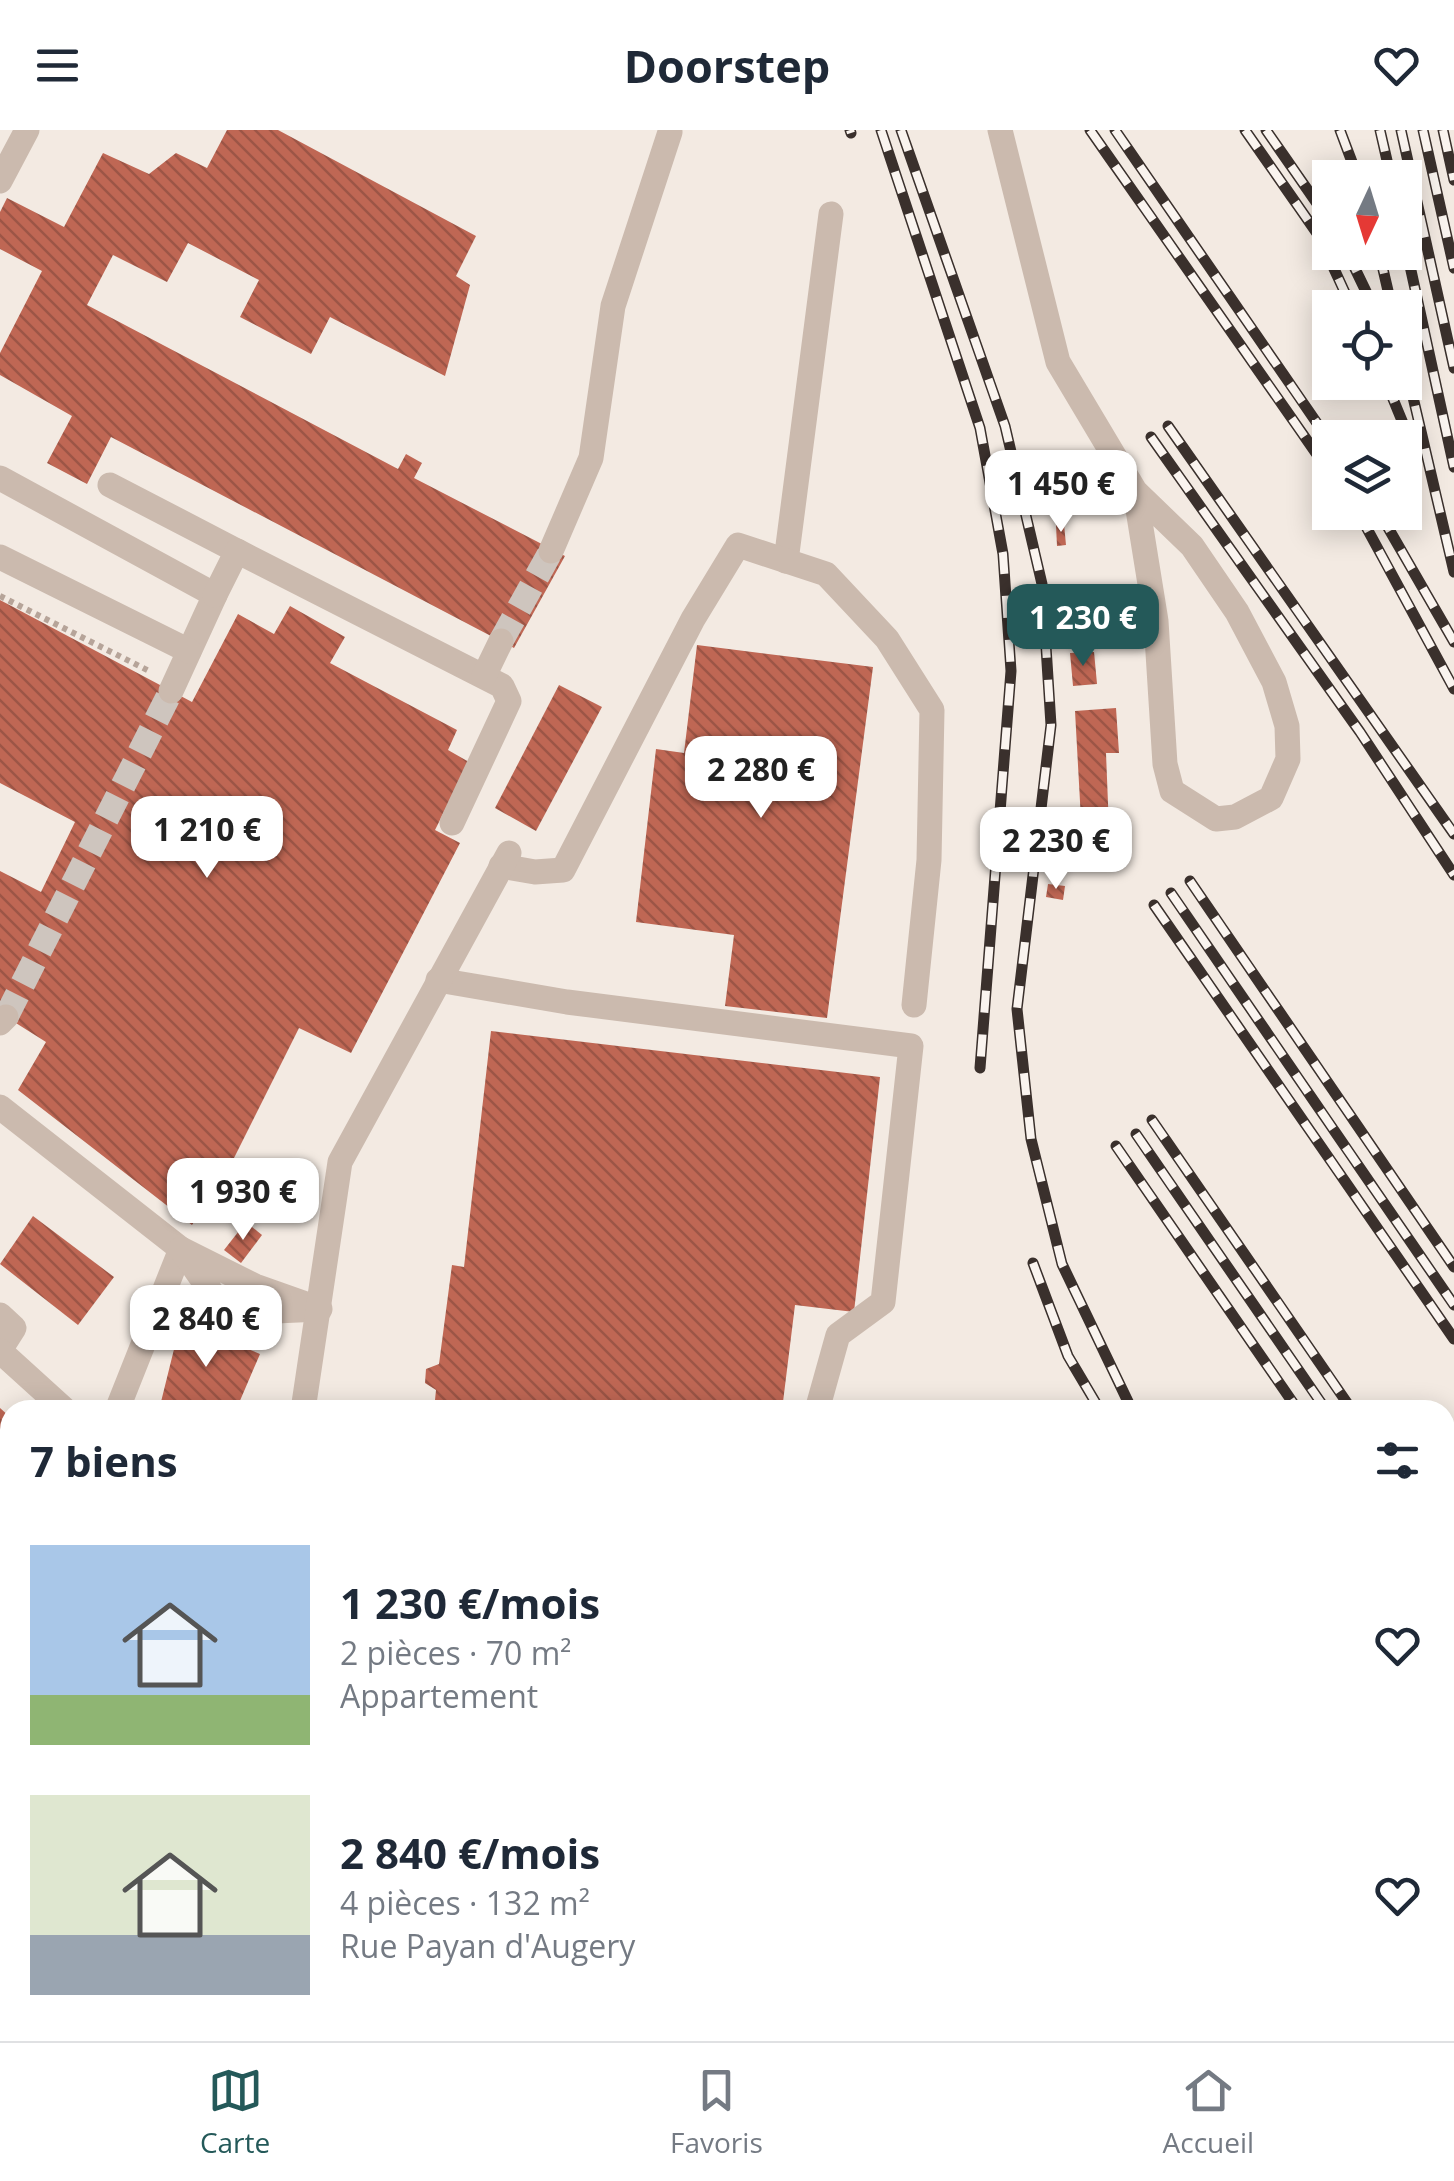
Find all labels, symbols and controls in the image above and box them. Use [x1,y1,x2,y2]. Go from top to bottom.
text: Doorstep [624,35,830,96]
icon: menu [30,38,85,93]
icon: heart [1369,38,1424,93]
north arrow [1312,160,1422,270]
map controls [1312,160,1422,530]
button: locate [1312,290,1422,400]
button: layers [1312,420,1422,530]
pin: 1 450 € [969,450,1153,535]
text: 1 450 € [1007,461,1115,504]
pin: 1 230 € [991,584,1175,669]
text: 1 230 € [1029,595,1137,638]
pin: 2 280 € [669,736,853,821]
text: 2 280 € [707,747,815,790]
pin: 1 210 € [115,796,299,881]
text: 1 210 € [153,807,261,850]
pin: 2 230 € [964,807,1148,892]
text: 2 230 € [1002,818,1110,861]
pin: 1 930 € [151,1158,335,1243]
text: 1 930 € [189,1169,297,1212]
pin: 2 840 € [114,1285,298,1370]
text: 2 840 € [152,1296,260,1339]
text: 7 biens [30,1432,178,1489]
icon: filters [1370,1433,1425,1488]
text: 1 230 €/mois [340,1574,600,1631]
icon: home [110,1585,230,1705]
icon: heart [1370,1618,1425,1673]
text: 2 pièces · 70 m² [340,1631,571,1674]
text: Appartement [340,1674,538,1717]
text: 2 840 €/mois [340,1824,600,1881]
icon: home [110,1835,230,1955]
icon: heart [1370,1868,1425,1923]
text: 4 pièces · 132 m² [340,1881,590,1924]
text: Rue Payan d'Augery [340,1924,635,1967]
tab: Carte [200,2063,270,2161]
tab: Favoris [670,2063,763,2161]
tab: Accueil [1163,2063,1254,2161]

